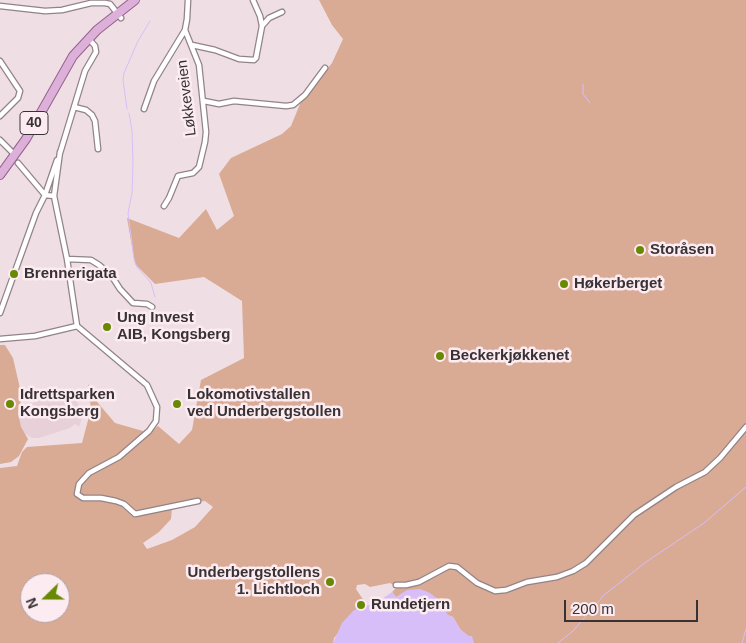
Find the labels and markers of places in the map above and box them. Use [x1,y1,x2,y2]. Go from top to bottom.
place label: Storåsen [650,241,714,259]
marker: Storåsen [634,244,646,256]
place label: Brennerigata [24,265,117,283]
marker: Brennerigata [8,268,20,280]
place label: Høkerberget [574,275,662,293]
marker: Høkerberget [558,278,570,290]
place label: Ung Invest AIB, Kongsberg [117,309,230,344]
marker: Ung Invest AIB, Kongsberg [101,321,113,333]
place label: Beckerkjøkkenet [450,347,569,365]
marker: Beckerkjøkkenet [434,350,446,362]
place label: Idrettsparken Kongsberg [20,386,115,421]
place label: Lokomotivstallen ved Underbergstollen [187,386,341,421]
marker: Idrettsparken Kongsberg [4,398,16,410]
marker: Lokomotivstallen ved Underbergstollen [171,398,183,410]
place label: Underbergstollens 1. Lichtloch [187,564,320,599]
marker: Underbergstollens 1. Lichtloch [324,576,336,588]
place label: Rundetjern [371,596,450,614]
marker: Rundetjern [355,599,367,611]

